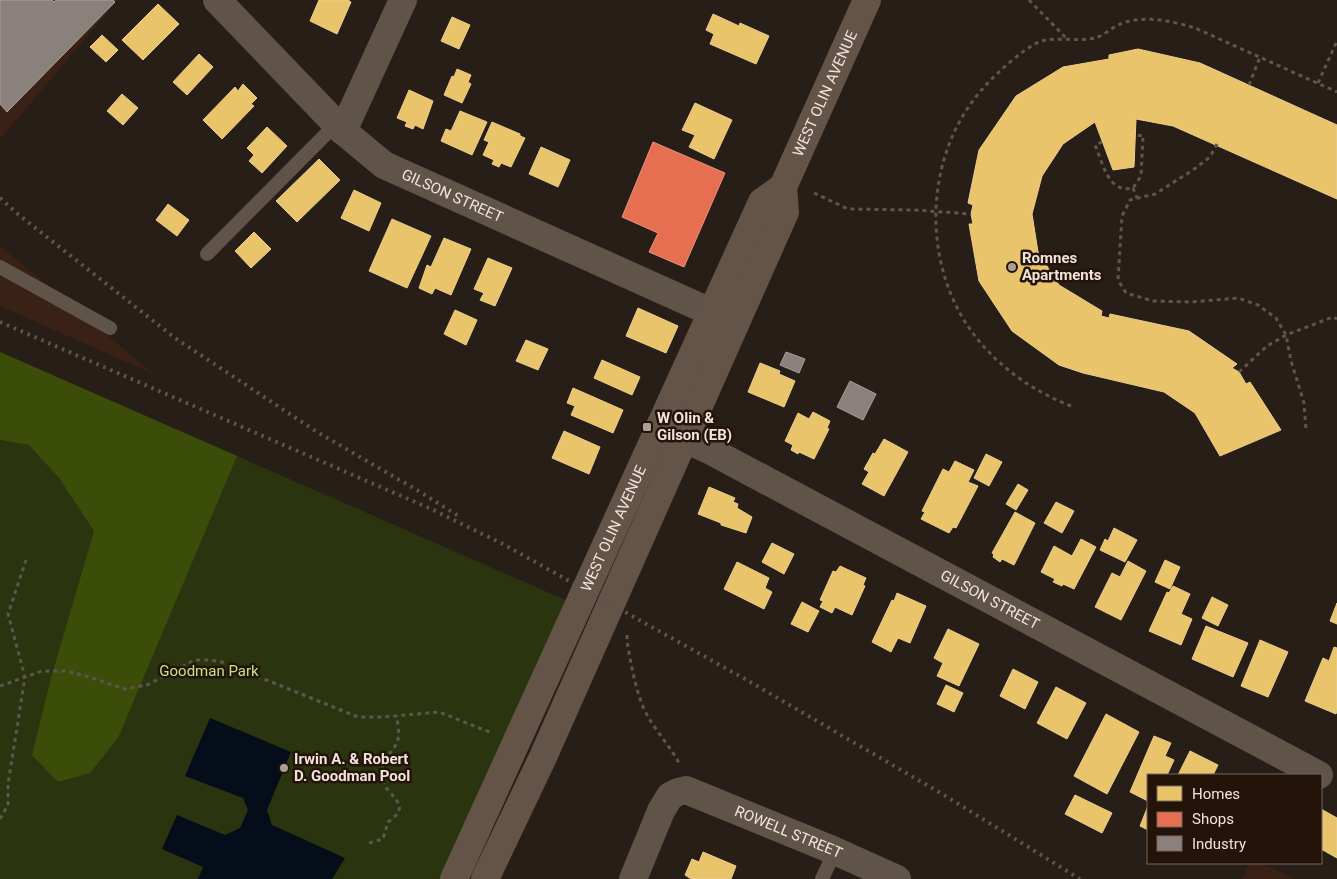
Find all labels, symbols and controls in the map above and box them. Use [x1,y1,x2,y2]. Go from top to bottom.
street label: WEST OLIN AVENUE [789,27,861,159]
street label: GILSON STREET [399,165,506,226]
place label: Romnes Apartments [1022,249,1102,284]
marker: Romnes Apartments [1006,261,1018,273]
place label: W Olin & Gilson (EB) [657,409,732,444]
marker: W Olin & Gilson (EB) [641,421,653,433]
street label: WEST OLIN AVENUE [577,462,650,594]
street label: GILSON STREET [937,566,1042,633]
park label: Goodman Park [159,662,259,680]
place label: Irwin A. & Robert D. Goodman Pool [294,750,410,785]
marker: Irwin A. & Robert D. Goodman Pool [278,762,290,774]
legend [1147,774,1322,864]
text: Homes [1192,785,1240,803]
street label: ROWELL STREET [732,802,845,862]
text: Shops [1192,810,1234,828]
text: Industry [1192,835,1246,853]

